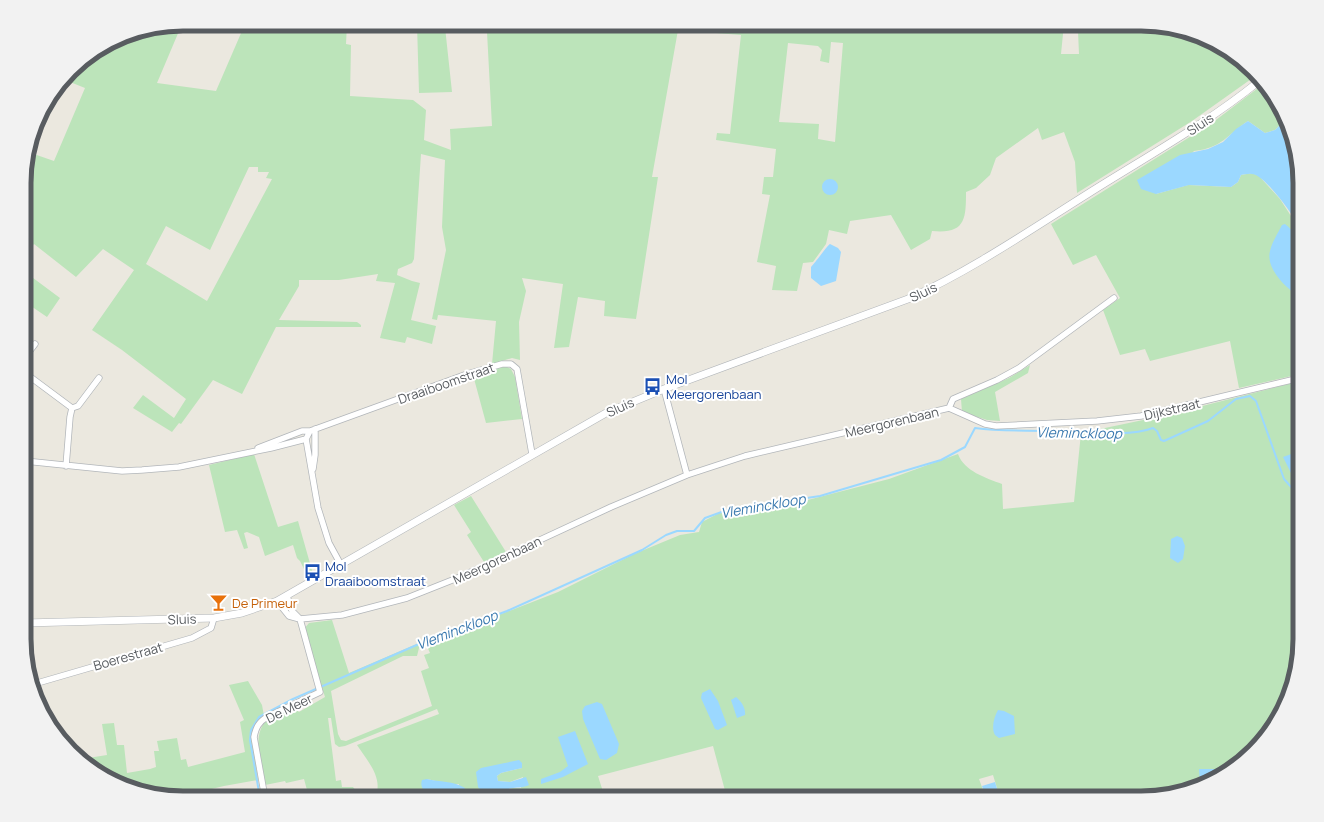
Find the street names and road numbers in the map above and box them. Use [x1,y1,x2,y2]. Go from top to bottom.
street label: Sluis [1183,109,1217,139]
street label: Sluis [906,278,940,306]
street label: Draaiboomstraat [395,358,497,408]
street label: Sluis [603,393,637,421]
street label: Dijkstraat [1142,394,1202,424]
street label: Meergorenbaan [843,402,941,442]
street label: Meergorenbaan [450,532,544,588]
street label: Sluis [167,609,197,628]
street label: Boerestraat [91,637,165,675]
street label: De Meer [263,689,316,727]

